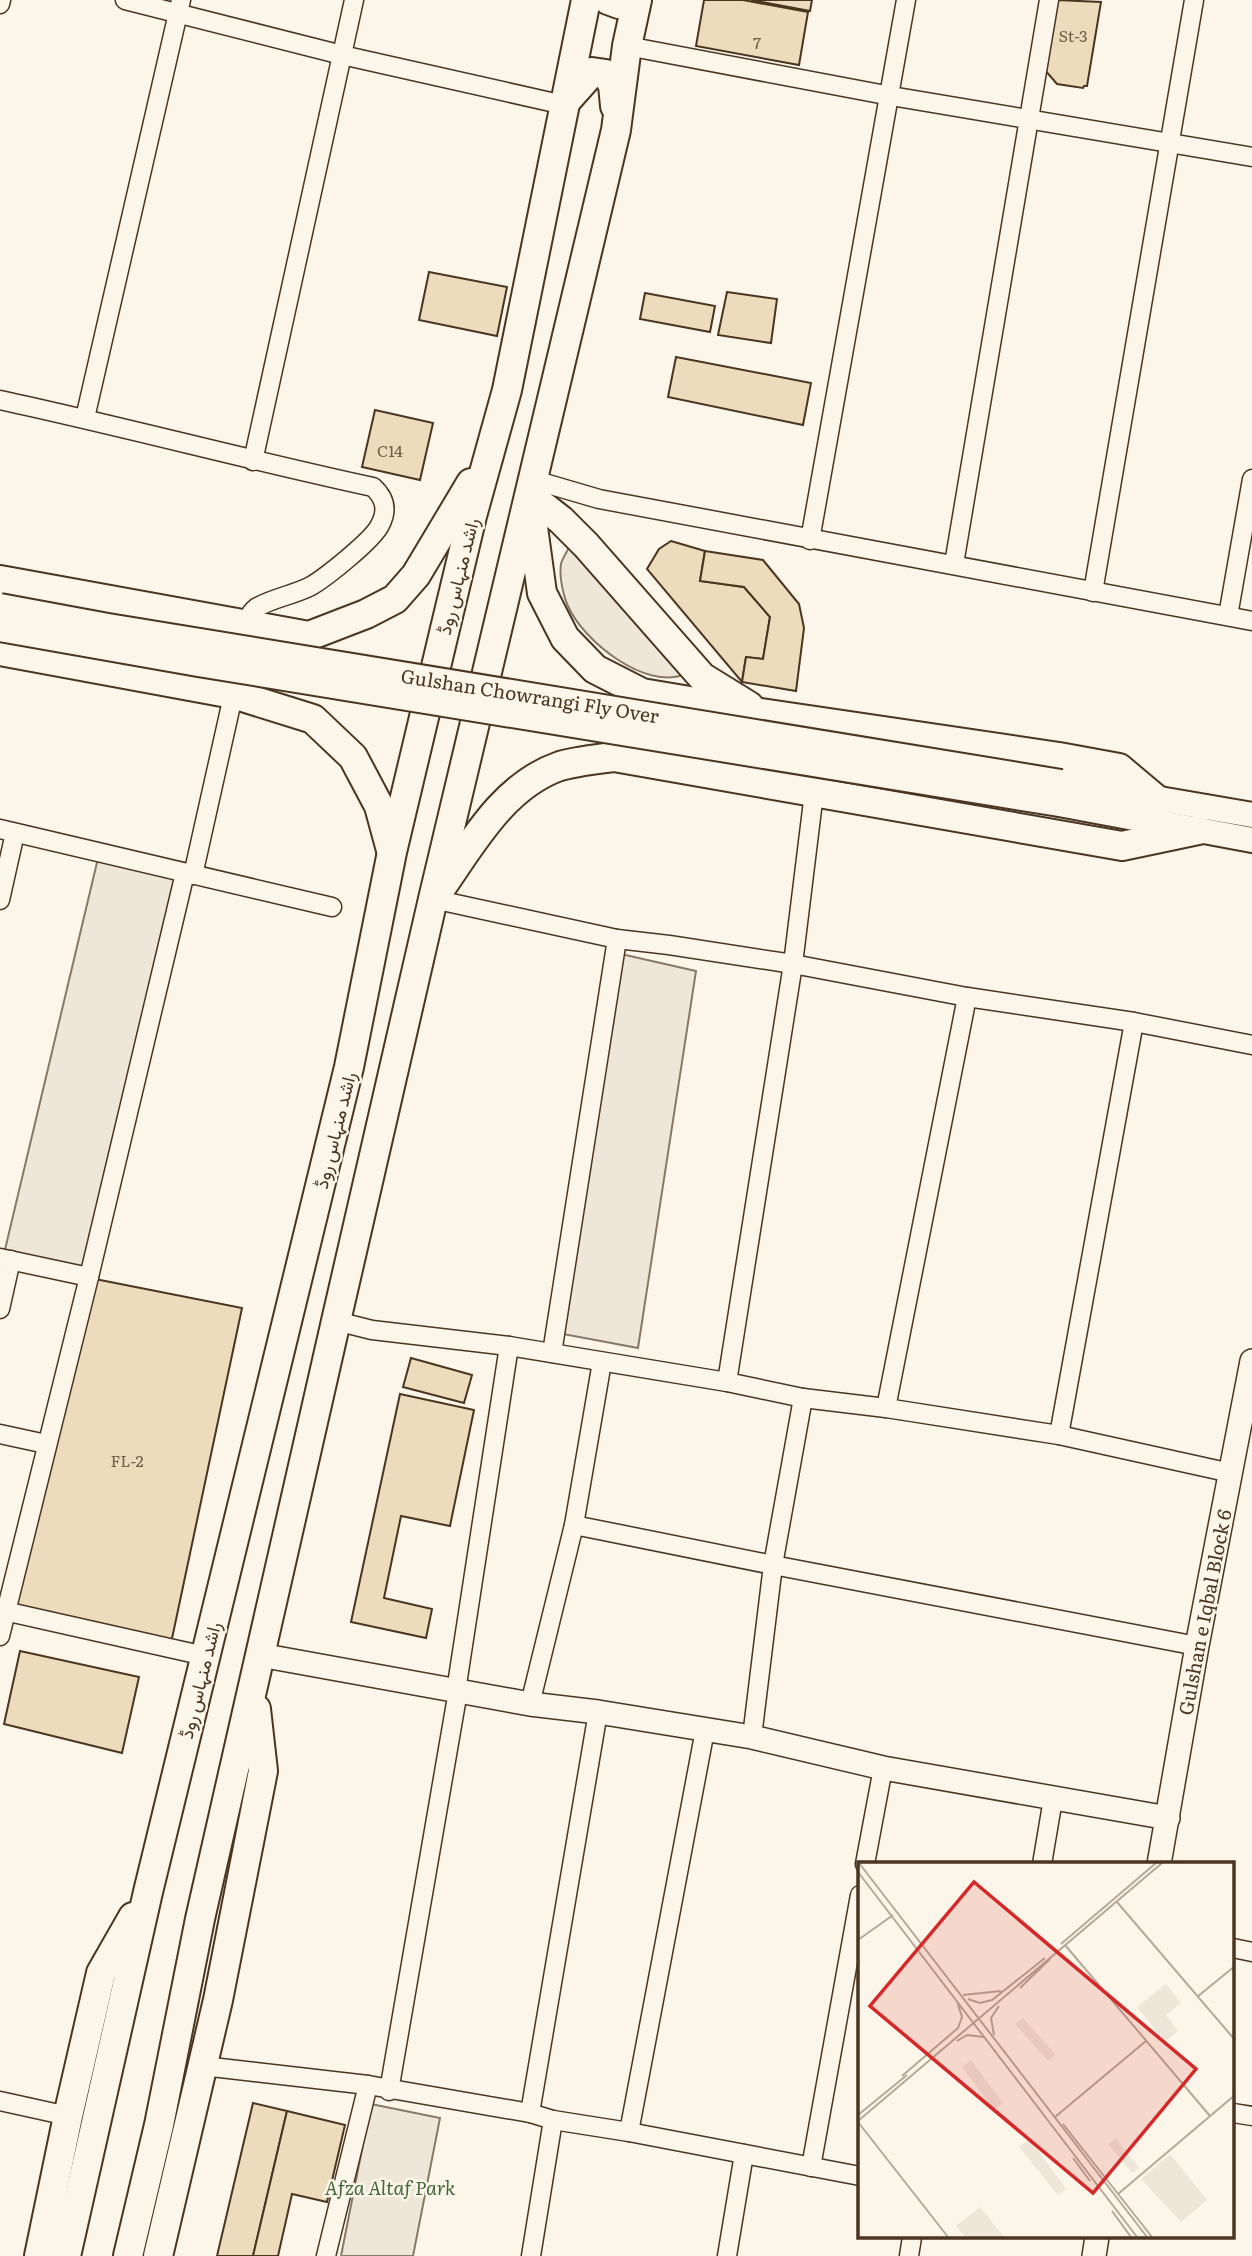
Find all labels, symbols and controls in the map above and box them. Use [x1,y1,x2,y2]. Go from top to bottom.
house number: St-3 [1058,23,1088,47]
house number: 7 [753,30,761,54]
house number: C14 [377,438,403,462]
street label: راشد منہاس روڈ [429,515,485,637]
street label: Gulshan Chowrangi Fly Over [399,661,661,729]
street label: راشد منہاس روڈ [306,1069,362,1191]
house number: FL-2 [110,1448,144,1472]
street label: Gulshan e Iqbal Block 6 [1170,1507,1238,1717]
street label: راشد منہاس روڈ [171,1619,227,1741]
inset map [858,1862,1234,2238]
park label: Afza Altaf Park [325,2173,456,2201]

